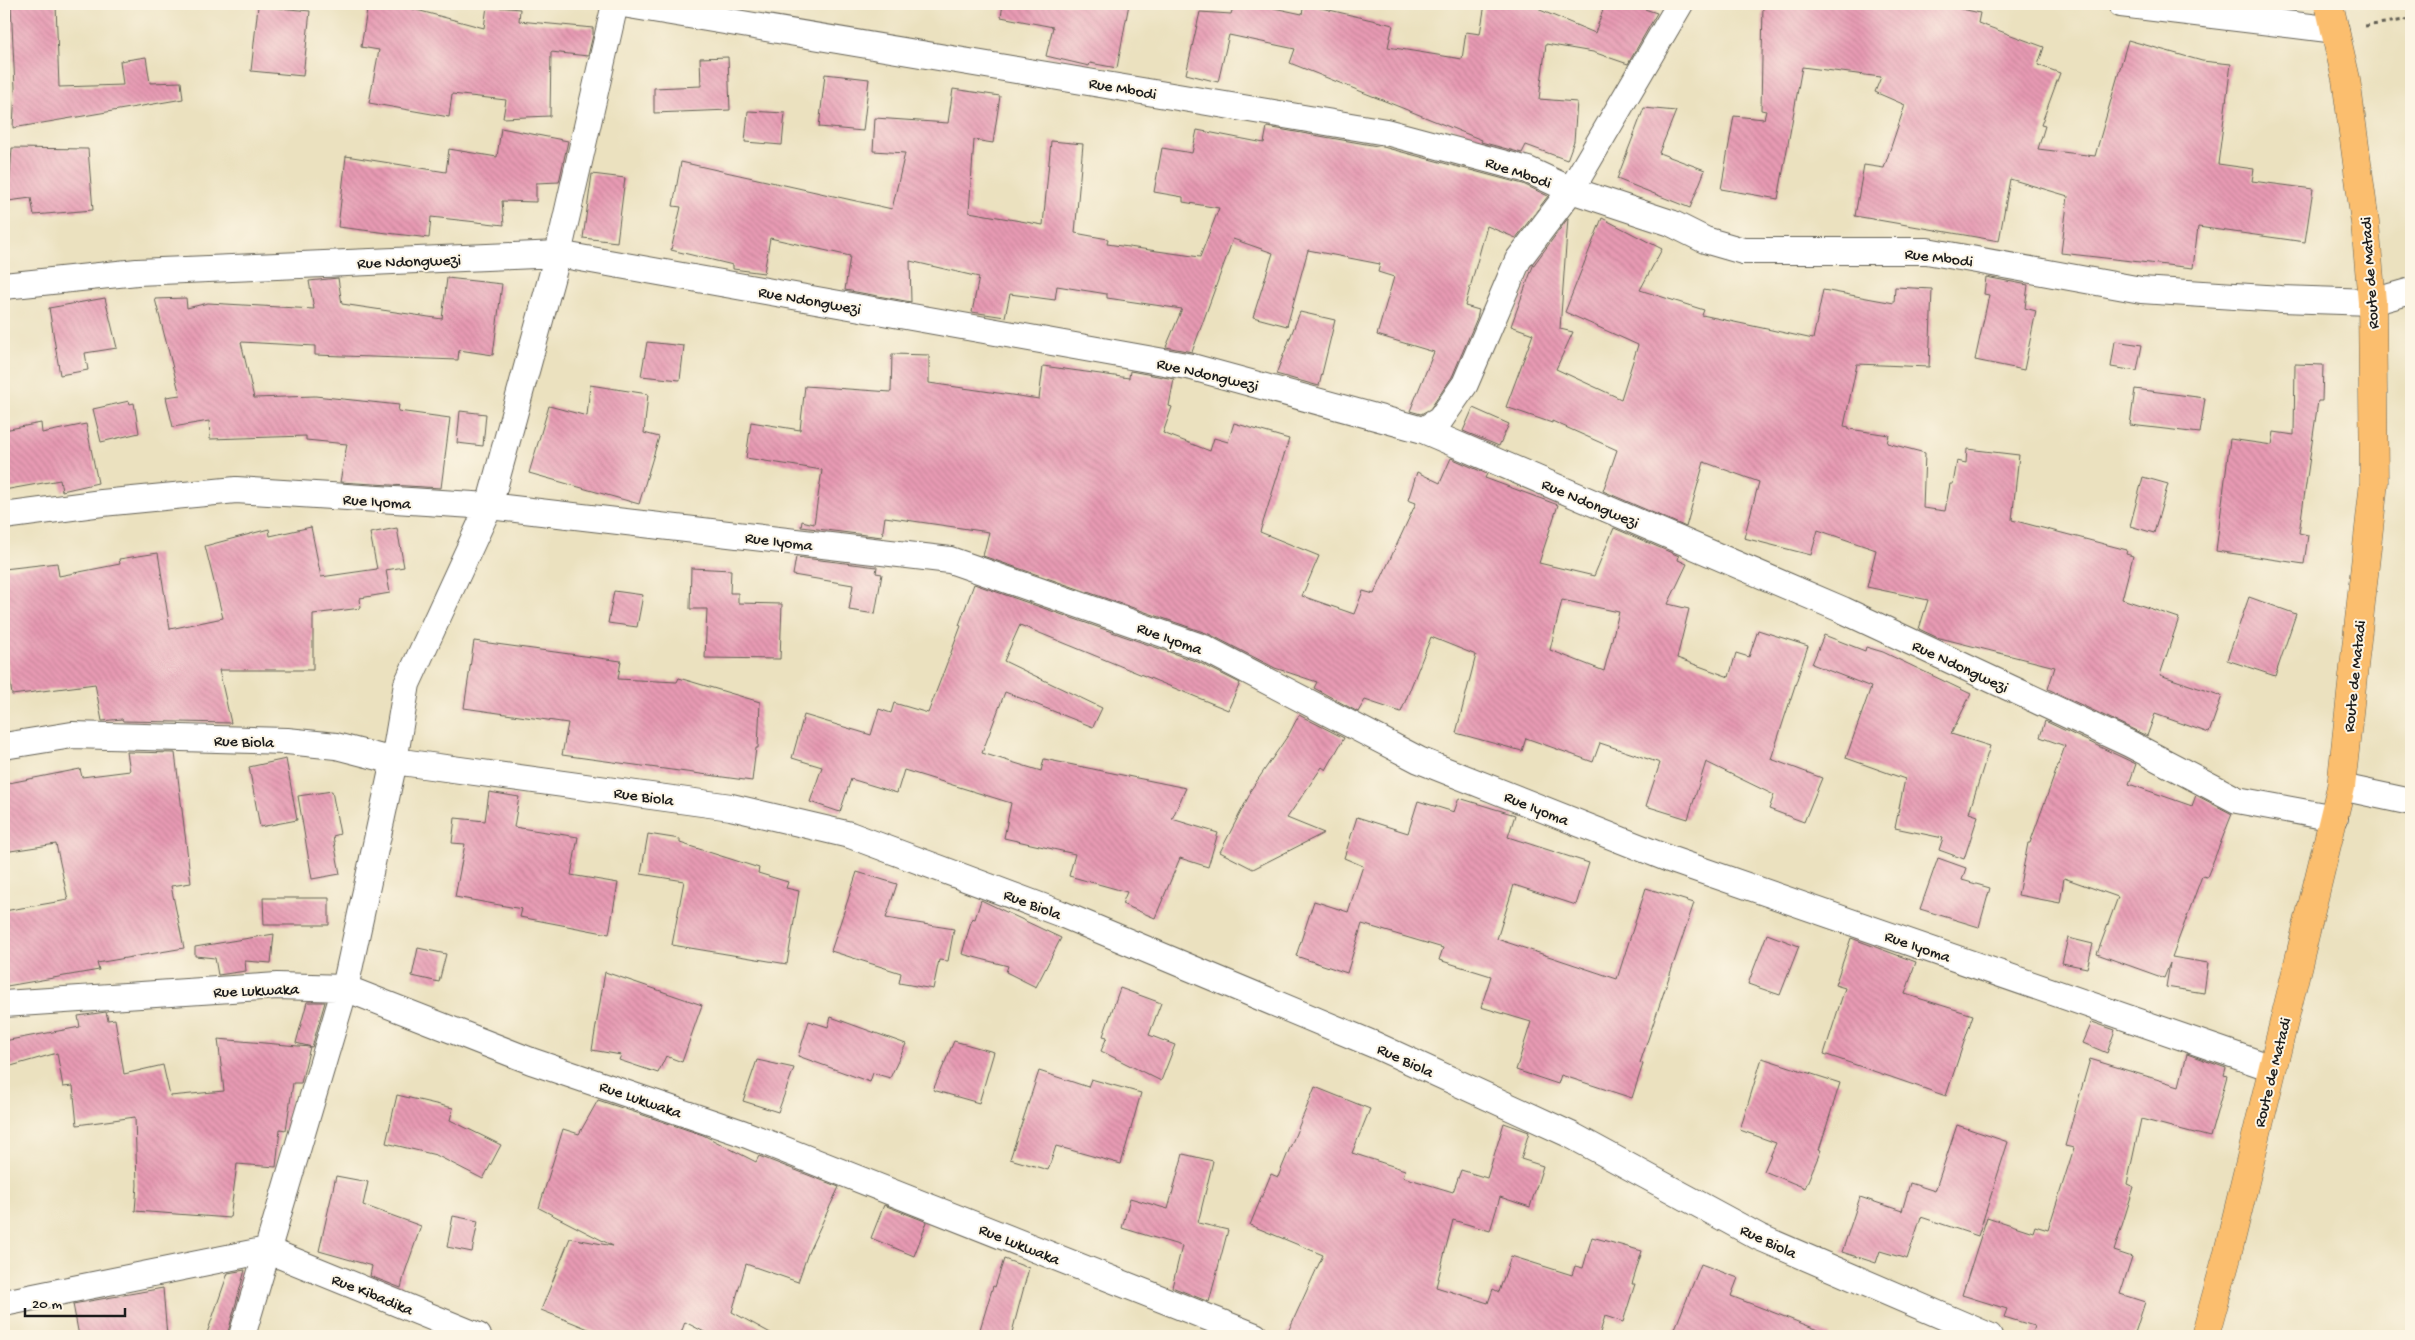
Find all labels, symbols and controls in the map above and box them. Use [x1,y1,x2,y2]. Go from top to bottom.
street label: Rue Mbodi [1087,75,1158,106]
street label: Rue Mbodi [1482,154,1553,194]
street label: Route de Matadi [2358,216,2385,330]
street label: Rue Mbodi [1903,246,1974,273]
street label: Rue Ndongwezi [357,252,461,275]
street label: Rue Ndongwezi [757,284,862,321]
street label: Rue Ndongwezi [1154,355,1260,397]
street label: Rue Ndongwezi [1538,476,1641,534]
street label: Rue Iyoma [342,492,413,515]
street label: Rue Iyoma [744,530,815,557]
street label: Route de Matadi [2341,619,2372,733]
street label: Rue Iyoma [1134,620,1205,661]
street label: Rue Ndongwezi [1908,638,2011,699]
street label: Rue Biola [213,733,275,754]
street label: Rue Biola [612,785,676,812]
street label: Rue Iyoma [1501,789,1572,832]
street label: Rue Biola [1000,887,1064,926]
street label: Rue Iyoma [1882,928,1953,969]
street label: Rue Lukwaka [213,981,300,1003]
street label: Route de Matadi [2252,1016,2297,1130]
street label: Rue Biola [1373,1041,1437,1084]
street label: Rue Lukwaka [596,1078,685,1125]
street label: Rue Lukwaka [975,1221,1063,1272]
street label: Rue Biola [1736,1222,1800,1265]
street label: Rue Kibadika [328,1271,416,1322]
scale bar [25,1285,125,1317]
text: 20 m [32,1296,62,1314]

